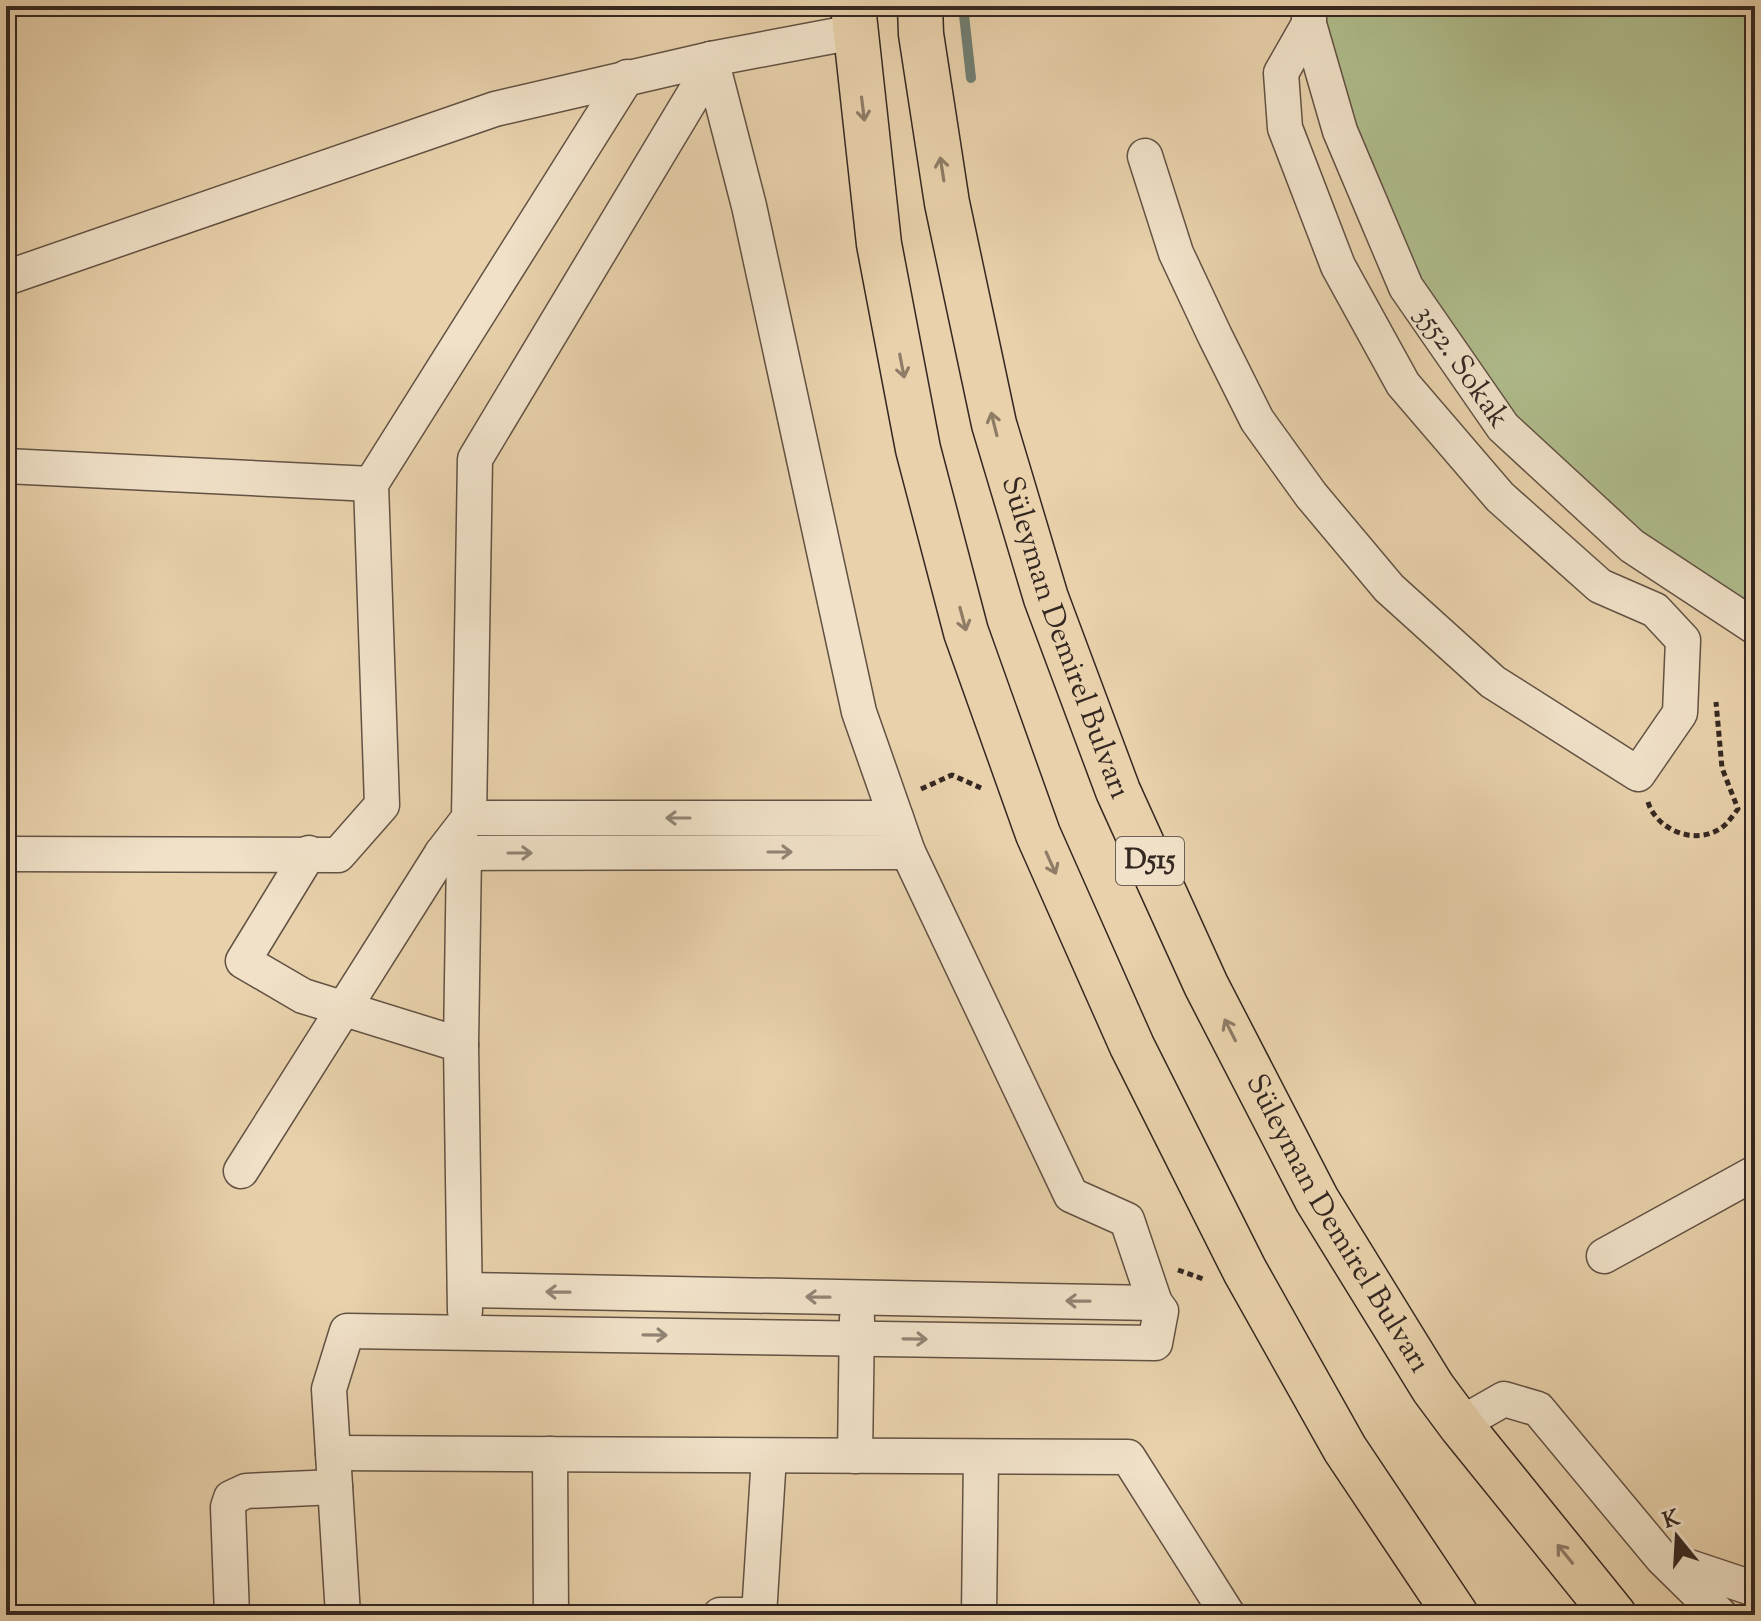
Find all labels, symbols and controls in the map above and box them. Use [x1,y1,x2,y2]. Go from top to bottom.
one-way arrow [856,96,871,122]
one-way arrow [934,157,949,182]
street label: 3552. Sokak [1403,296,1519,437]
one-way arrow [896,353,911,379]
one-way arrow [986,411,1001,437]
street label: Süleyman Demirel Bulvarı [989,471,1140,806]
one-way arrow [956,606,971,631]
one-way arrow [665,810,692,826]
road number: D515 [1116,837,1184,885]
one-way arrow [766,844,793,860]
one-way arrow [506,845,533,861]
one-way arrow [1045,851,1060,875]
one-way arrow [1221,1019,1237,1043]
street label: Süleyman Demirel Bulvarı [1234,1067,1440,1381]
one-way arrow [545,1284,572,1300]
one-way arrow [805,1289,832,1304]
one-way arrow [1065,1294,1091,1309]
one-way arrow [641,1327,668,1342]
one-way arrow [901,1331,928,1347]
north arrow [1637,1497,1717,1577]
text: K [1659,1503,1684,1539]
one-way arrow [1556,1544,1574,1565]

